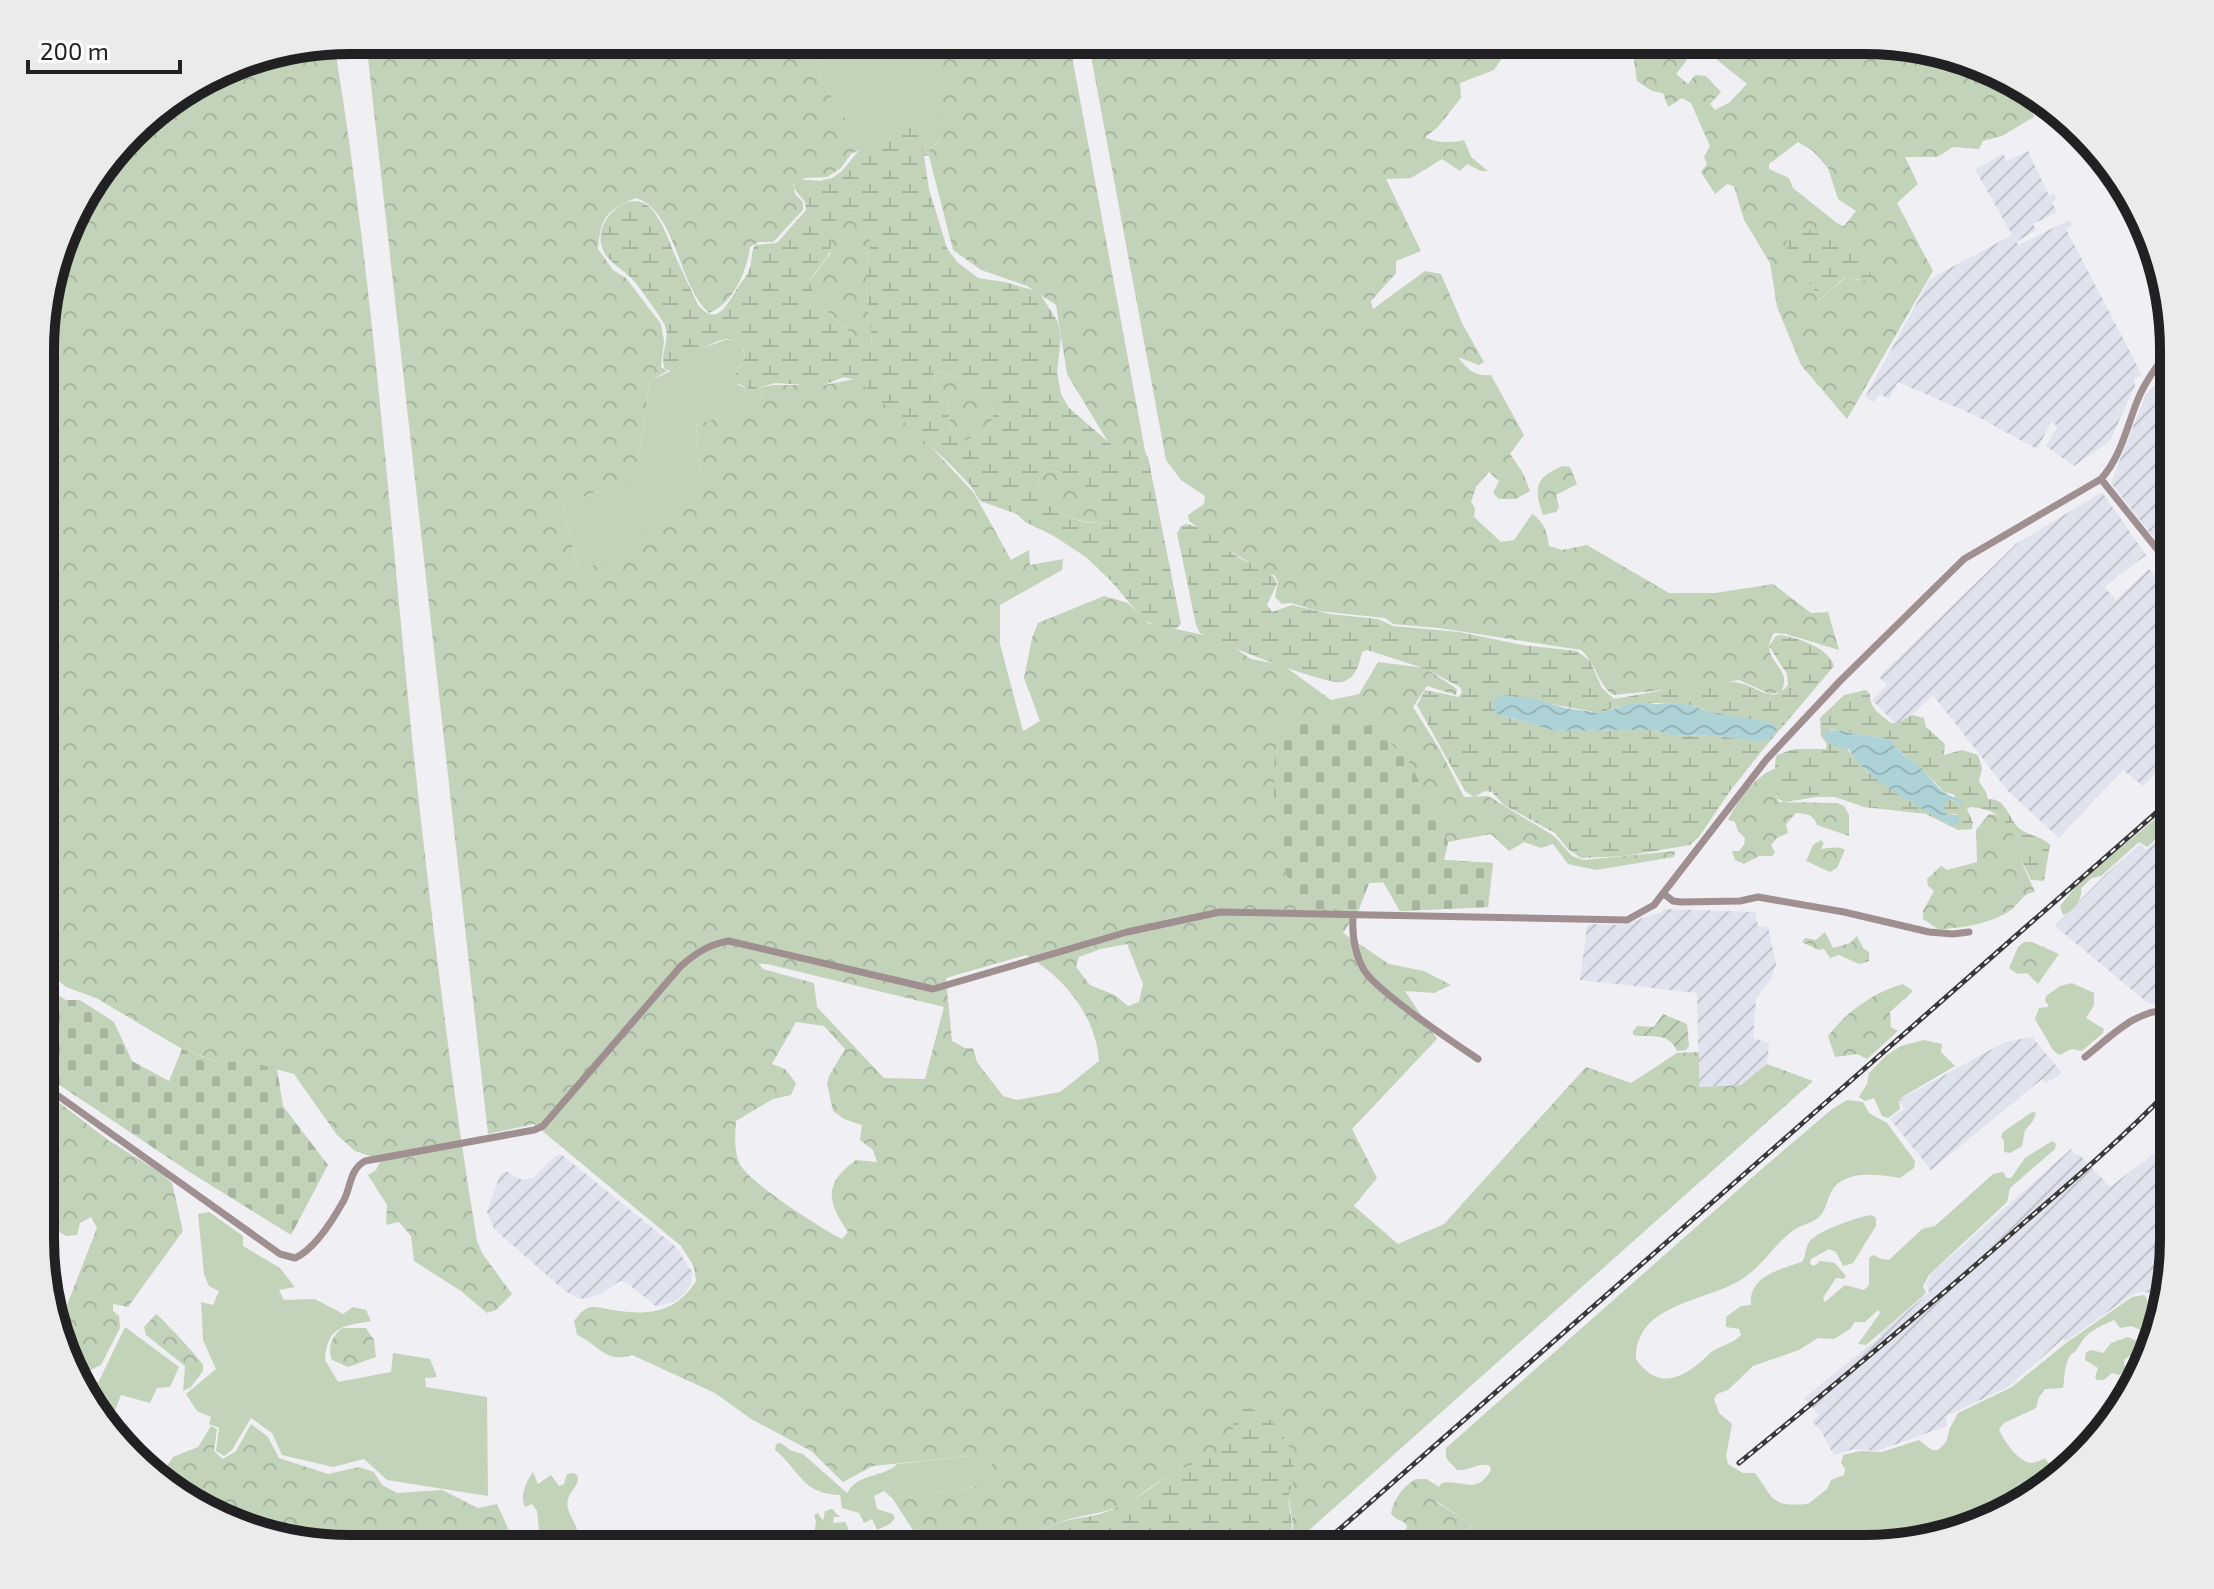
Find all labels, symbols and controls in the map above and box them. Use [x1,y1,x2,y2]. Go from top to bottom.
scale bar [28,24,180,74]
text: 200 m [40,36,109,65]

